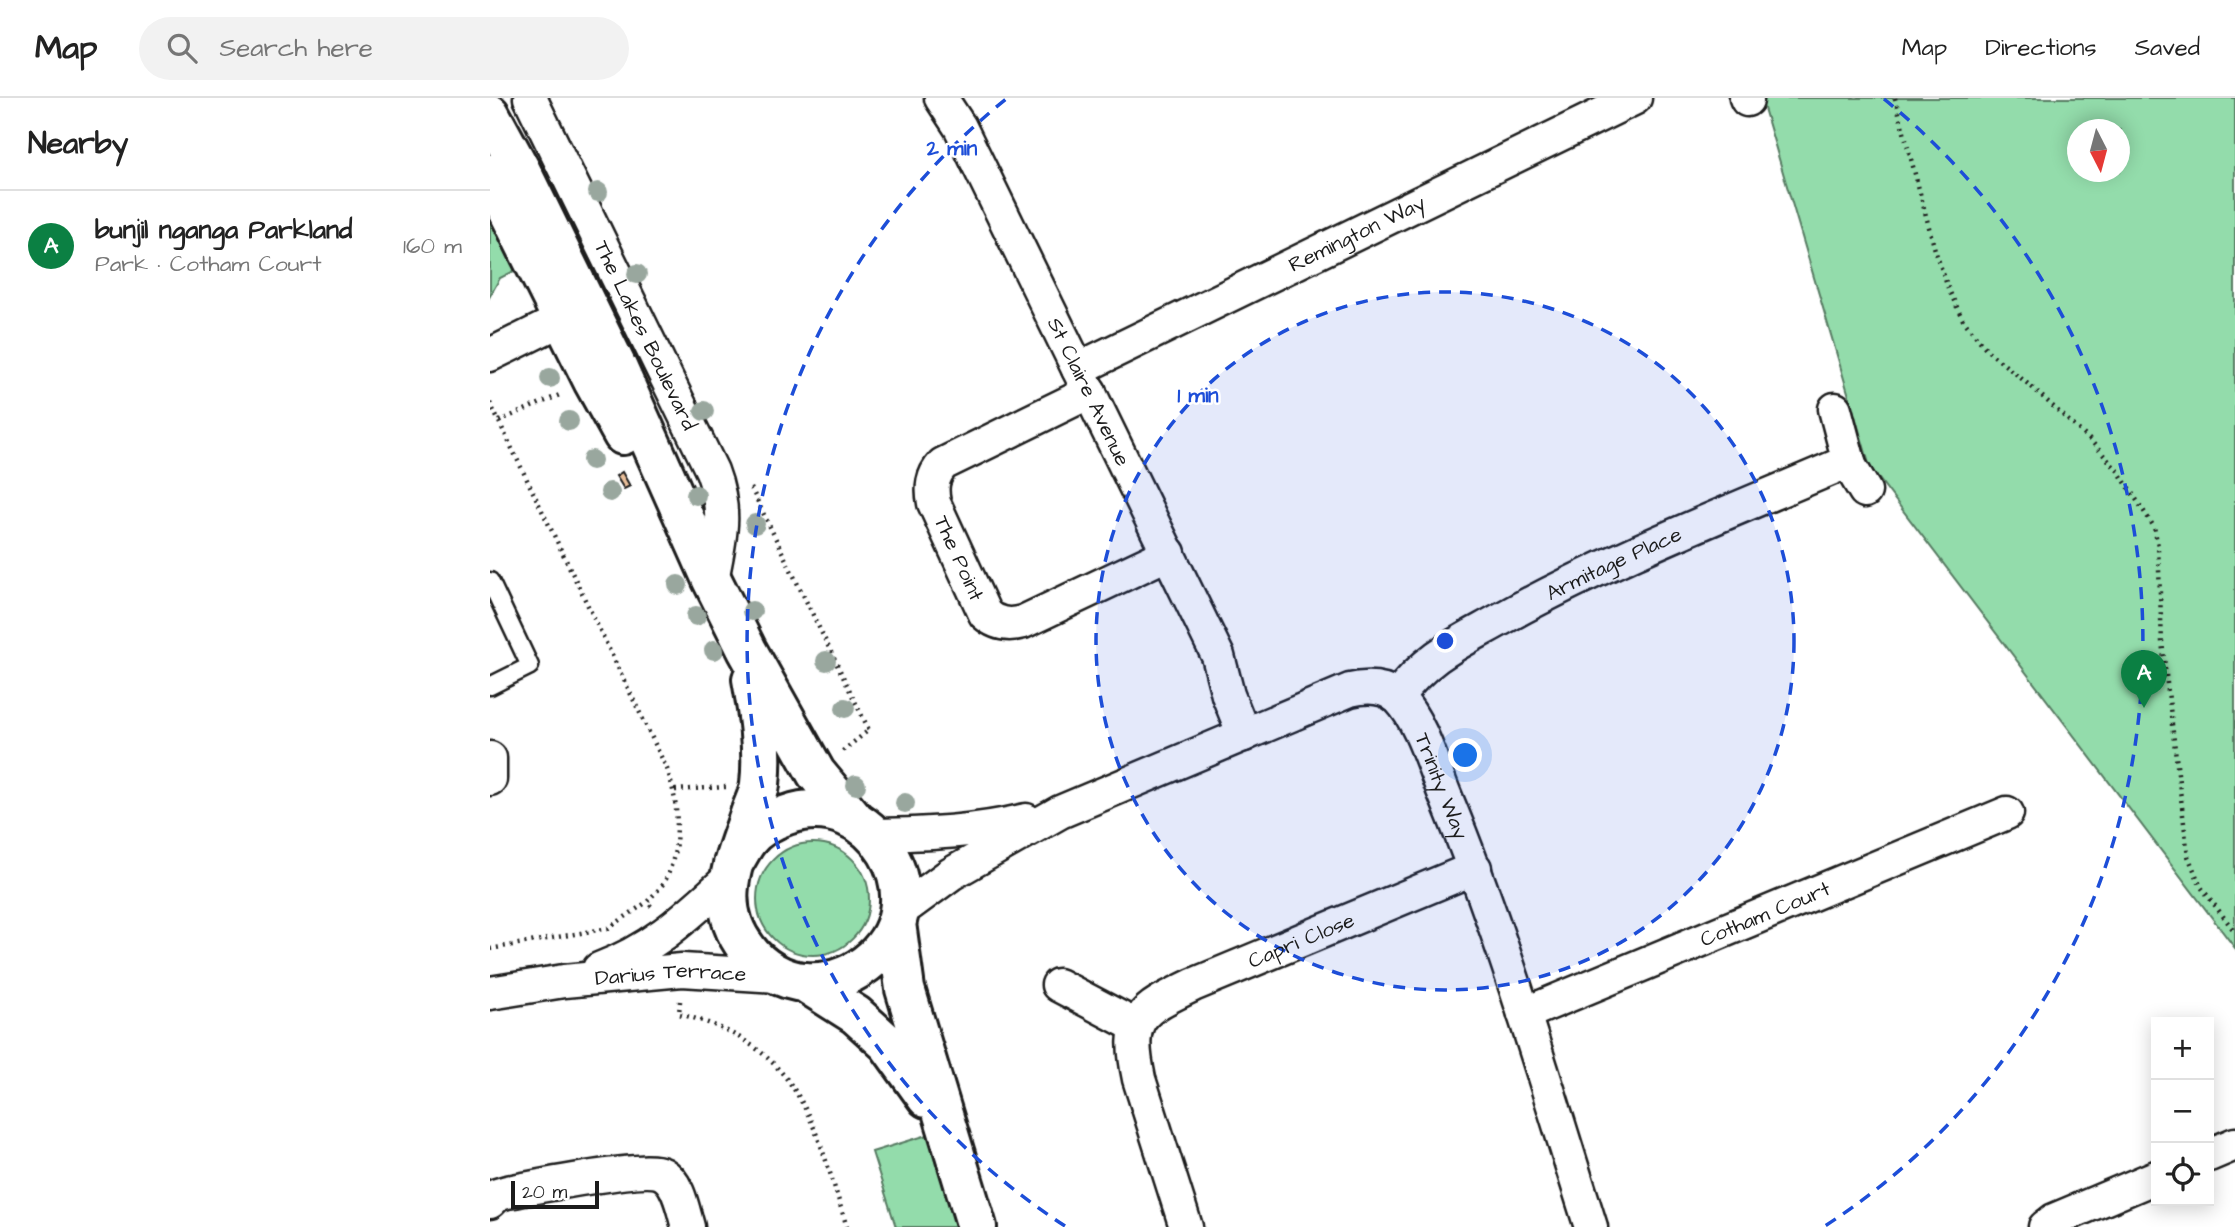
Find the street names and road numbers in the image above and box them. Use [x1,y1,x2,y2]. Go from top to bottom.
street label: Remington Way [1284,188,1431,279]
street label: The Lakes Boulevard [587,236,704,435]
street label: St Claire Avenue [1040,312,1138,471]
street label: The Point [927,511,992,606]
street label: Armitage Place [1541,519,1686,607]
street label: Trinity Way [1408,728,1476,845]
street label: Cotham Court [1695,874,1835,954]
street label: Capri Close [1244,905,1359,975]
street label: Darius Terrace [594,955,747,993]

